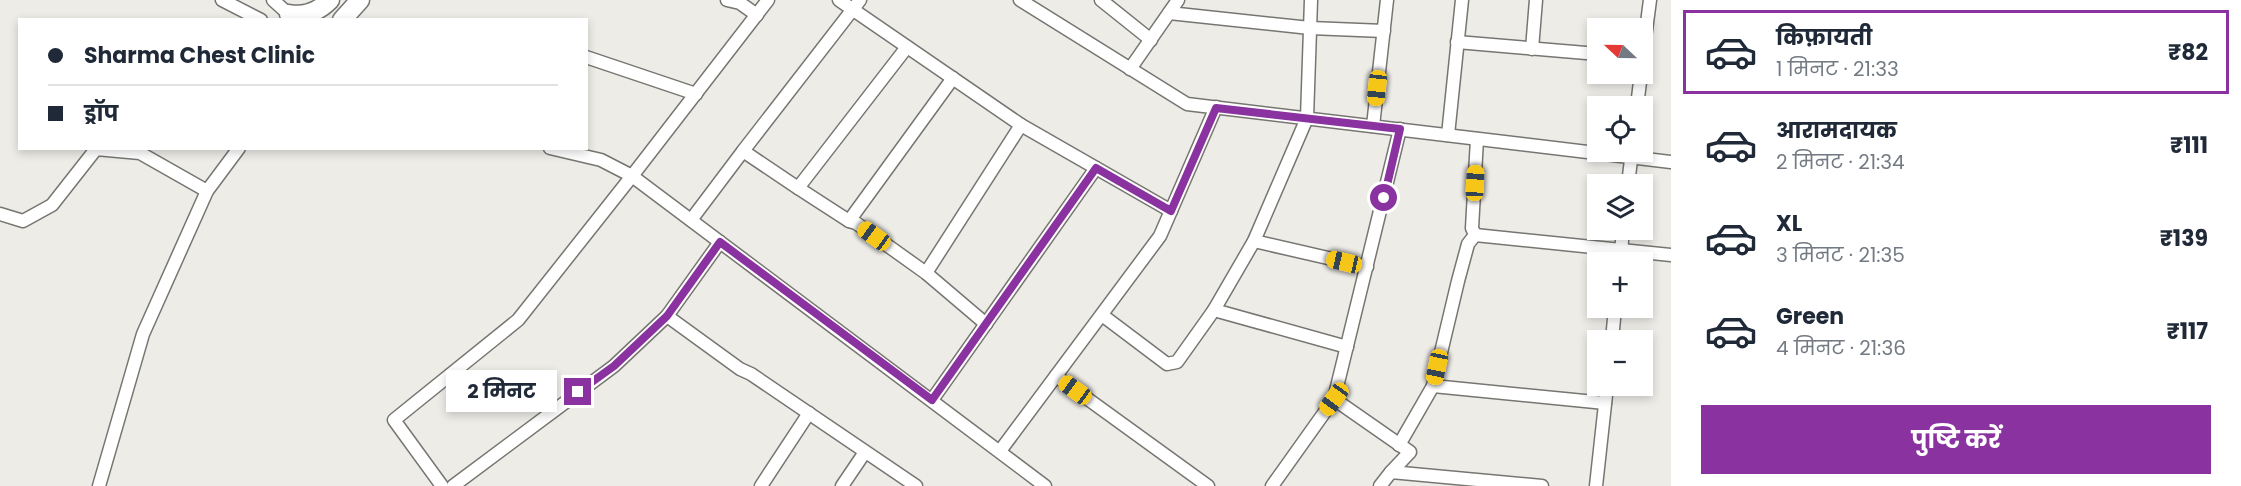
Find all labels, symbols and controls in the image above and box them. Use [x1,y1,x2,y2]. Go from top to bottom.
north arrow [1587,18,1653,84]
map controls [1587,18,1653,396]
text: किफ़ायती [1776,22,1872,53]
icon: car [1704,25,1758,79]
text: ₹82 [2168,37,2208,68]
text: Sharma Chest Clinic [84,40,315,71]
text: 1 मिनट · 21:33 [1776,55,1899,83]
car [1366,69,1388,107]
button: locate [1587,96,1653,162]
text: ड्रॉप [84,98,118,129]
text: आरामदायक [1776,115,1897,146]
icon: car [1704,118,1758,172]
text: ₹111 [2170,130,2208,161]
text: 2 मिनट · 21:34 [1776,148,1905,176]
car [1465,165,1485,201]
button: layers [1587,174,1653,240]
route start [1370,184,1397,211]
text: XL [1776,208,1802,239]
icon: car [1704,211,1758,265]
car [854,218,894,254]
text: ₹139 [2160,223,2208,254]
text: 3 मिनट · 21:35 [1776,241,1905,269]
car [1324,249,1364,275]
button: + [1587,252,1653,318]
text: Green [1776,301,1844,332]
icon: car [1704,304,1758,358]
text: ₹117 [2167,316,2208,347]
button: − [1587,330,1653,396]
text: 4 मिनट · 21:36 [1776,334,1906,362]
car [1424,348,1450,386]
callout: 2 मिनट [446,371,557,413]
car [1055,372,1095,408]
text: 2 मिनट [467,377,536,405]
route end [564,378,591,405]
car [1316,379,1352,419]
button: पुष्टि करें [1701,405,2211,474]

